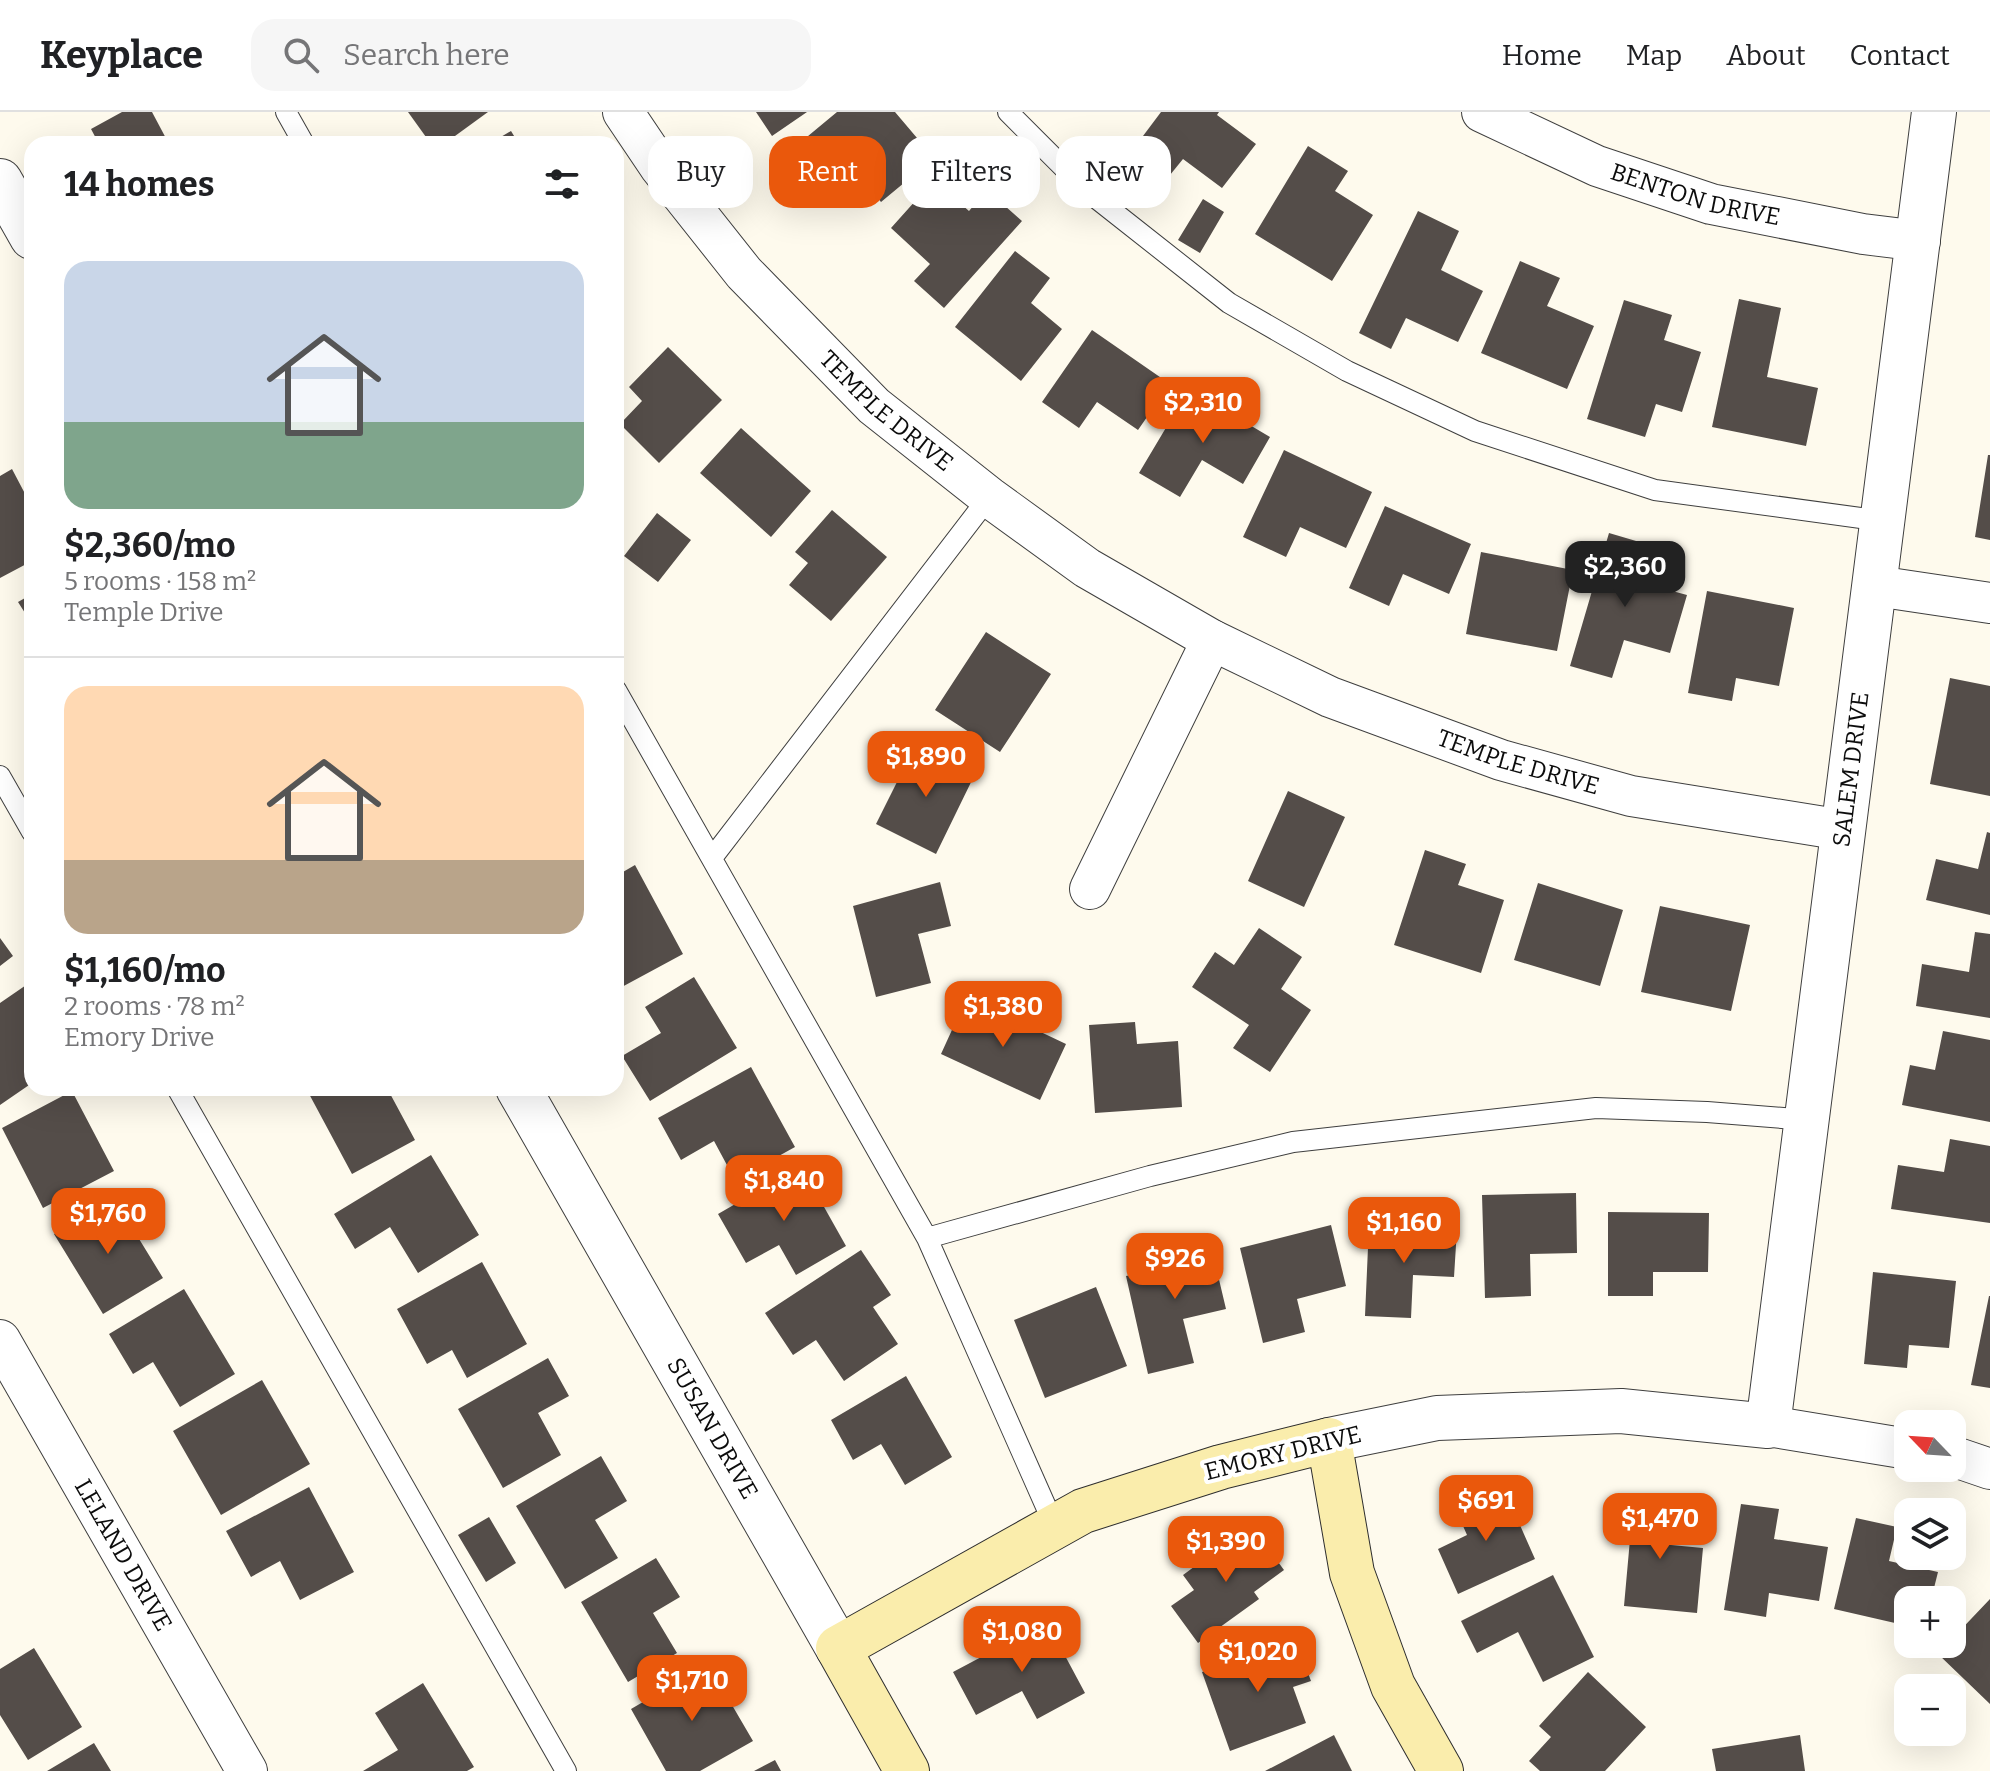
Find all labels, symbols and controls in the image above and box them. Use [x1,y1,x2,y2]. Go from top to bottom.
search box [251,19,811,91]
text: Keyplace [40,32,203,78]
icon: search [279,33,323,77]
text: Search here [343,37,510,73]
text: Home [1502,39,1582,72]
text: Map [1626,39,1682,72]
text: About [1726,39,1806,72]
text: Contact [1850,39,1950,72]
chip: Buy [648,136,753,208]
chip: Rent [769,136,886,208]
chip: Filters [902,136,1040,208]
chip: New [1056,136,1171,208]
street label: BENTON DRIVE [1607,158,1783,231]
icon: filters [540,162,584,206]
text: 14 homes [64,164,215,205]
icon: home [252,313,396,457]
street label: TEMPLE DRIVE [814,345,959,477]
pin: $2,310 [1138,377,1268,445]
text: $2,310 [1163,387,1243,418]
text: $2,360/mo [64,525,236,566]
pin: $2,360 [1560,541,1690,609]
text: $2,360 [1583,551,1667,582]
text: 5 rooms · 158 m² [64,566,256,597]
text: Temple Drive [64,597,223,628]
street label: SALEM DRIVE [1827,690,1875,849]
street label: TEMPLE DRIVE [1433,724,1603,801]
pin: $1,890 [861,731,991,799]
icon: home [252,738,396,882]
text: $1,890 [886,741,966,772]
text: $1,160/mo [64,950,226,991]
pin: $1,380 [938,981,1068,1049]
text: 2 rooms · 78 m² [64,991,245,1022]
text: $1,380 [963,991,1043,1022]
text: Emory Drive [64,1022,215,1053]
pin: $1,840 [719,1155,849,1223]
text: $1,840 [743,1165,825,1196]
pin: $1,760 [43,1188,173,1256]
pin: $1,160 [1339,1197,1469,1265]
text: $1,760 [69,1198,147,1229]
text: $1,160 [1366,1207,1442,1238]
pin: $926 [1128,1233,1222,1301]
text: $926 [1144,1243,1206,1274]
street label: SUSAN DRIVE [661,1353,764,1504]
north arrow [1894,1410,1966,1482]
map controls [1894,1410,1966,1746]
street label: EMORY DRIVE [1202,1420,1364,1486]
street label: LELAND DRIVE [69,1474,178,1636]
pin: $691 [1439,1475,1533,1543]
text: $691 [1457,1485,1515,1516]
pin: $1,470 [1595,1493,1725,1561]
button: layers [1894,1498,1966,1570]
text: $1,470 [1621,1503,1699,1534]
pin: $1,390 [1161,1516,1291,1584]
text: $1,390 [1186,1526,1266,1557]
button: + [1894,1586,1966,1658]
pin: $1,080 [957,1606,1087,1674]
text: $1,080 [982,1616,1062,1647]
pin: $1,020 [1193,1626,1323,1694]
text: $1,020 [1218,1636,1298,1667]
pin: $1,710 [627,1655,757,1723]
text: $1,710 [655,1665,729,1696]
button: − [1894,1674,1966,1746]

